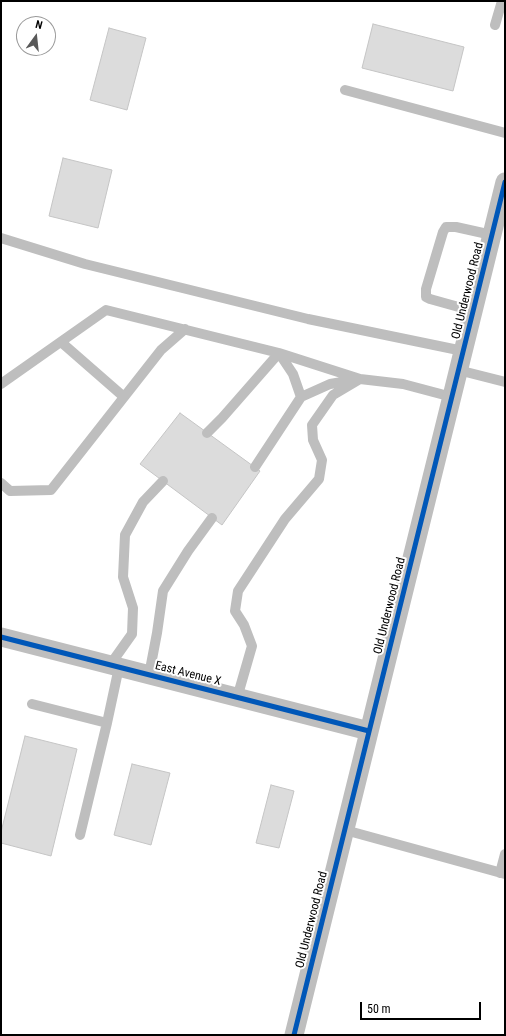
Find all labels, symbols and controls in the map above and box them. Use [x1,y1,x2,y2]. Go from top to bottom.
north arrow [16,16,56,56]
text: N [34,18,44,32]
street label: Old Underwood Road [449,241,487,341]
street label: Old Underwood Road [371,556,409,656]
street label: East Avenue X [154,659,222,689]
street label: Old Underwood Road [293,870,331,970]
scale bar [362,994,483,1020]
text: 50 m [367,1002,391,1016]

